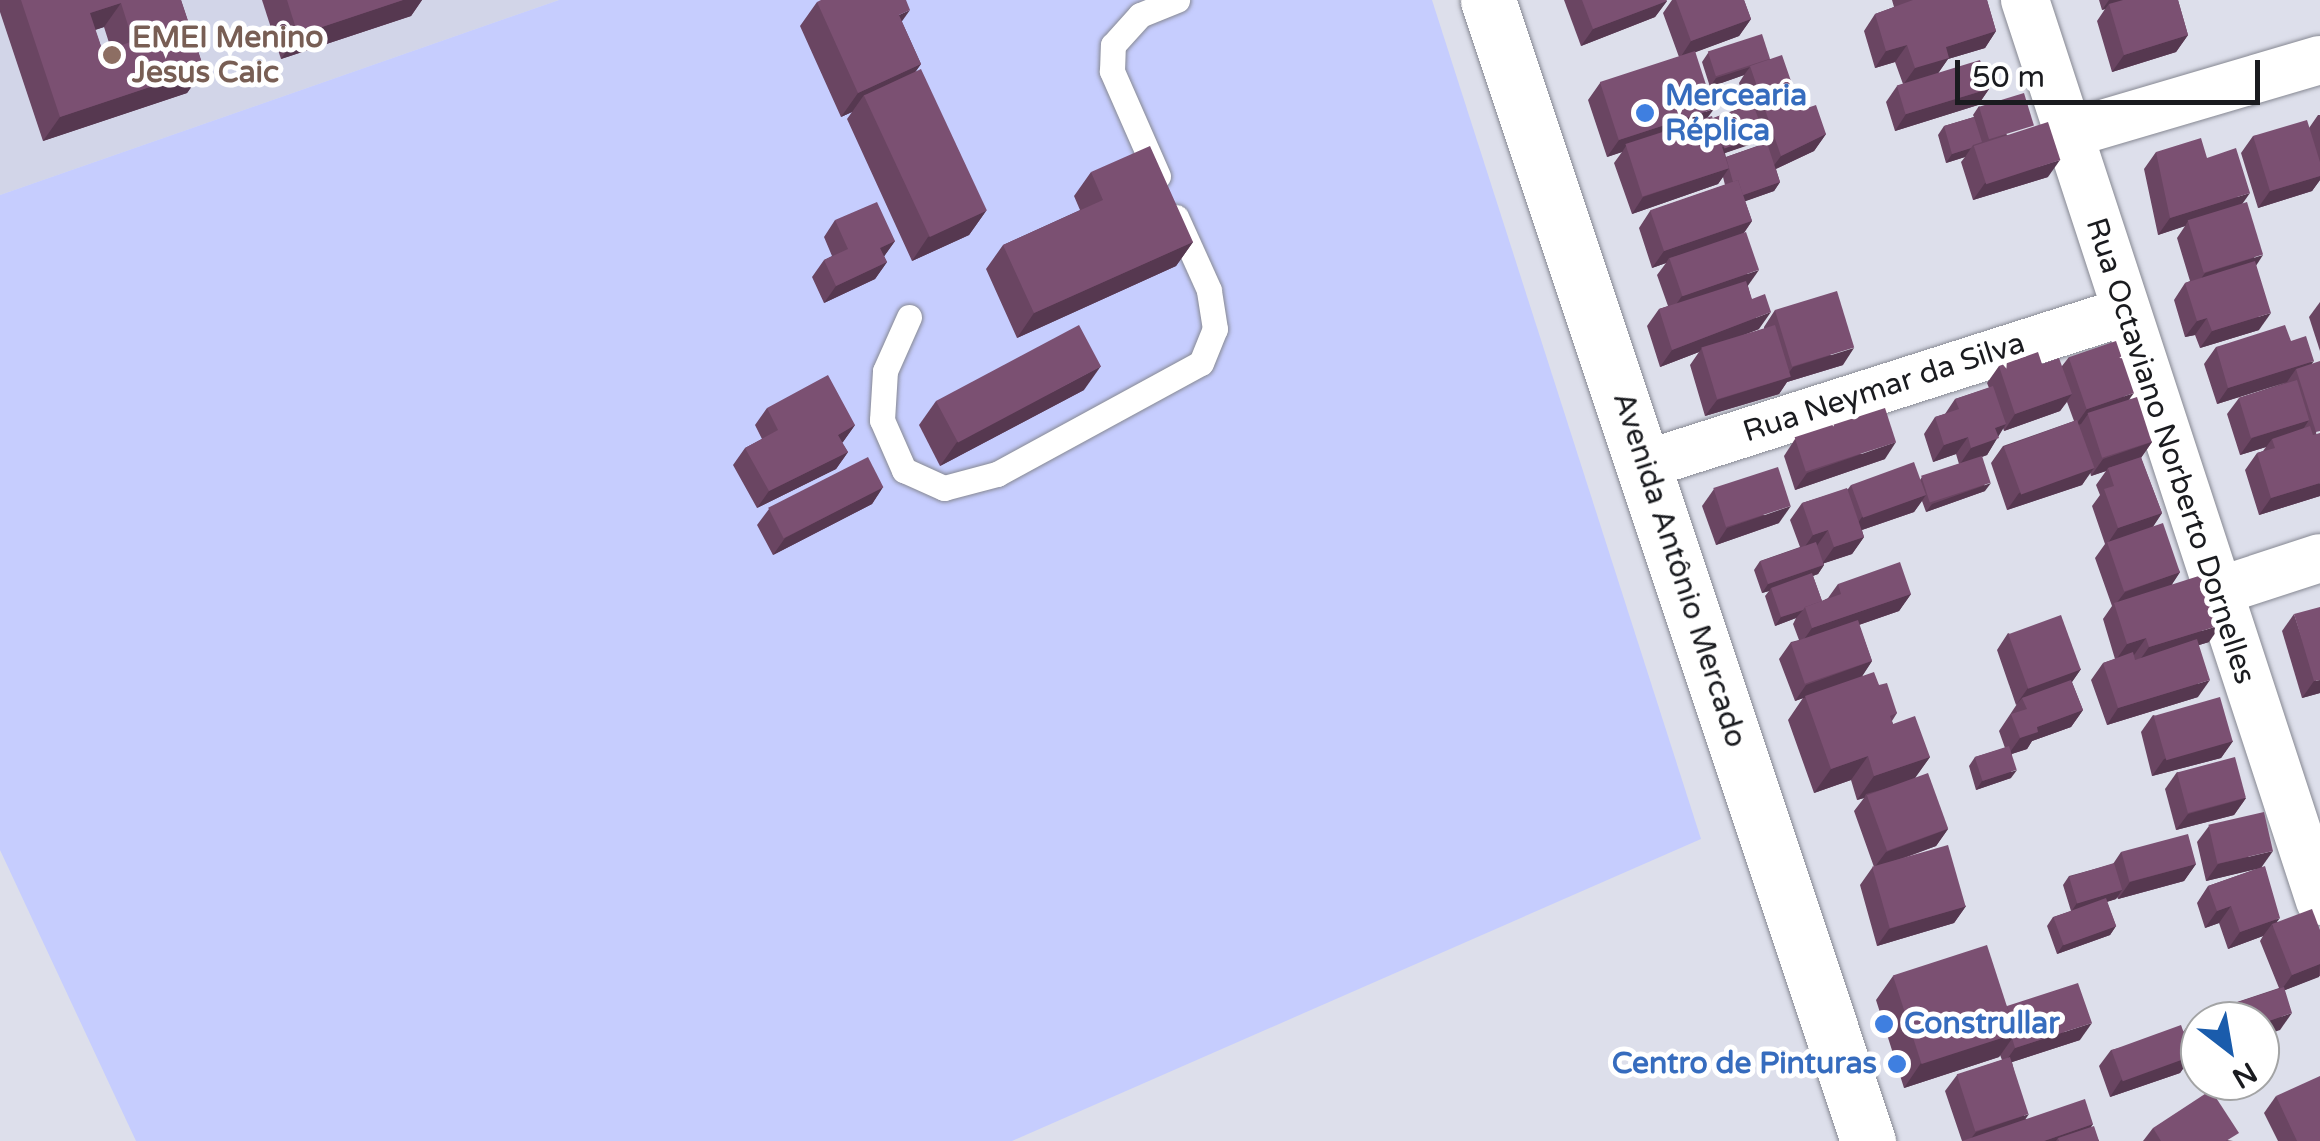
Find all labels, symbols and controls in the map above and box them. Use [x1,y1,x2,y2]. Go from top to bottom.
place label: EMEI Menino Jesus Caic [132,20,323,90]
scale bar [1960,40,2265,102]
marker: EMEI Menino Jesus Caic [101,44,123,66]
text: 50 m [1972,59,2045,96]
place label: Mercearia Réplica [1665,78,1807,148]
marker: Mercearia Réplica [1634,102,1656,124]
street label: Rua Octaviano Norberto Dornelles [2077,213,2263,689]
street label: Rua Neymar da Silva [1739,325,2029,451]
street label: Avenida Antônio Mercado [1605,388,1753,752]
north arrow [2180,1001,2280,1101]
place label: Construllar [1904,1006,2060,1042]
marker: Construllar [1873,1013,1895,1035]
place label: Centro de Pinturas [1612,1046,1877,1082]
marker: Centro de Pinturas [1886,1053,1908,1075]
text: N [2226,1055,2263,1095]

